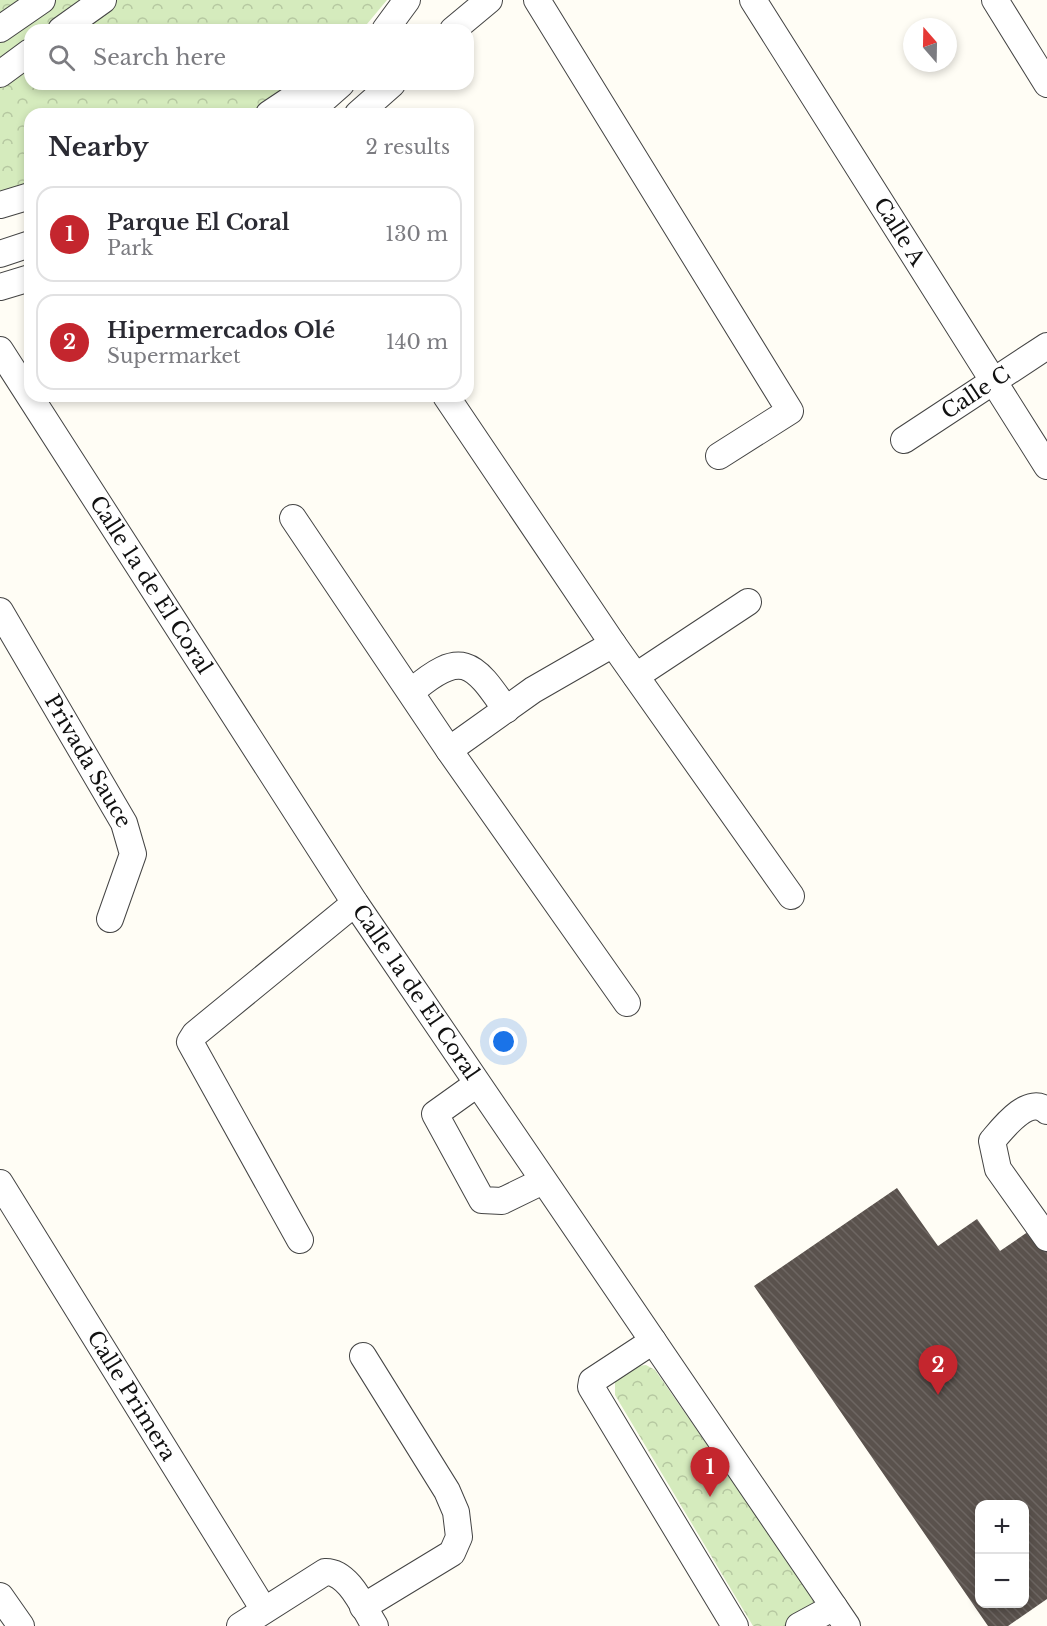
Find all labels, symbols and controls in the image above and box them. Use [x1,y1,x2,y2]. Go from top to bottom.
north arrow [903,18,957,72]
search box [24,24,474,90]
icon: search [45,41,78,74]
text: Search here [93,44,226,71]
text: Nearby [48,131,149,163]
text: 2 results [366,135,450,159]
street label: Calle A [868,193,931,271]
text: Parque El Coral [107,209,290,236]
text: 1 [65,222,74,246]
text: 130 m [385,222,448,246]
text: Park [107,236,153,260]
text: Hipermercados Olé [107,317,335,344]
text: 2 [63,330,76,354]
text: 140 m [386,330,448,354]
text: Supermarket [107,344,241,368]
street label: Calle C [937,361,1015,425]
street label: Calle 1a de El Coral [84,491,218,679]
street label: Privada Sauce [39,690,137,832]
street label: Calle 1a de El Coral [347,900,485,1085]
your location [489,1027,518,1056]
street label: Calle Primera [81,1326,182,1466]
pin: 2 [918,1346,958,1395]
pin: 1 [690,1448,730,1497]
map controls [975,1500,1029,1608]
button: + [975,1500,1029,1554]
button: − [975,1554,1029,1608]

